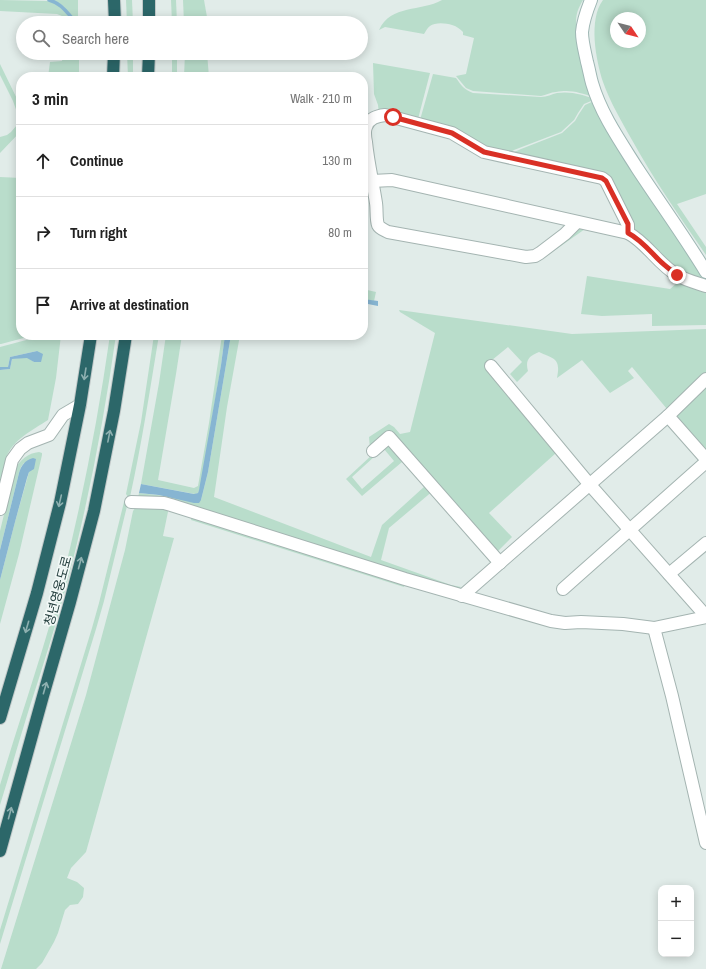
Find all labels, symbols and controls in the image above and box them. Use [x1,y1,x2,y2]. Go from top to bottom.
north arrow [610,12,646,48]
search box [16,16,368,60]
icon: search [30,27,52,49]
text: Search here [62,28,129,49]
text: 3 min [32,87,68,110]
text: Walk · 210 m [290,90,352,107]
route start [384,108,402,126]
icon: ahead [32,150,54,172]
text: Continue [70,150,123,171]
text: 130 m [322,152,352,169]
icon: right [32,222,54,244]
text: Turn right [70,222,127,243]
text: 80 m [328,224,352,241]
route end [668,266,686,284]
icon: arrive [32,294,54,316]
text: Arrive at destination [70,294,189,315]
one-way arrow [81,367,89,380]
one-way arrow [105,430,113,443]
one-way arrow [56,494,64,507]
street label: 청년영웅도로 [41,554,76,628]
one-way arrow [77,557,84,570]
one-way arrow [23,620,30,633]
one-way arrow [42,682,49,695]
one-way arrow [7,807,15,820]
map controls [658,885,694,957]
button: + [658,885,694,921]
button: − [658,921,694,957]

